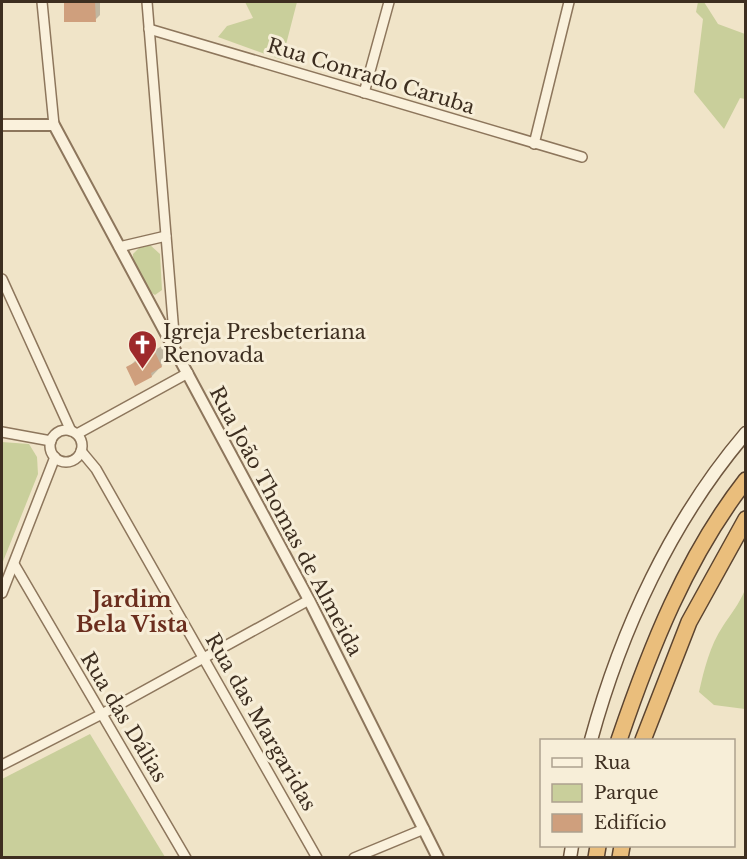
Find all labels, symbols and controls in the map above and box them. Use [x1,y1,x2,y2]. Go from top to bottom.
street label: Rua Conrado Caruba [264,33,479,119]
place label: Igreja Presbeteriana Renovada [163,320,367,367]
church icon: Igreja Presbeteriana Renovada [126,328,158,370]
street label: Rua João Thomas de Almeida [205,382,368,661]
district label: Jardim Bela Vista [76,586,189,638]
street label: Rua das Margaridas [200,629,322,815]
street label: Rua das Dálias [76,648,172,786]
legend [540,739,735,847]
text: Rua [594,752,630,774]
text: Parque [594,782,659,804]
text: Edifício [594,812,667,834]

